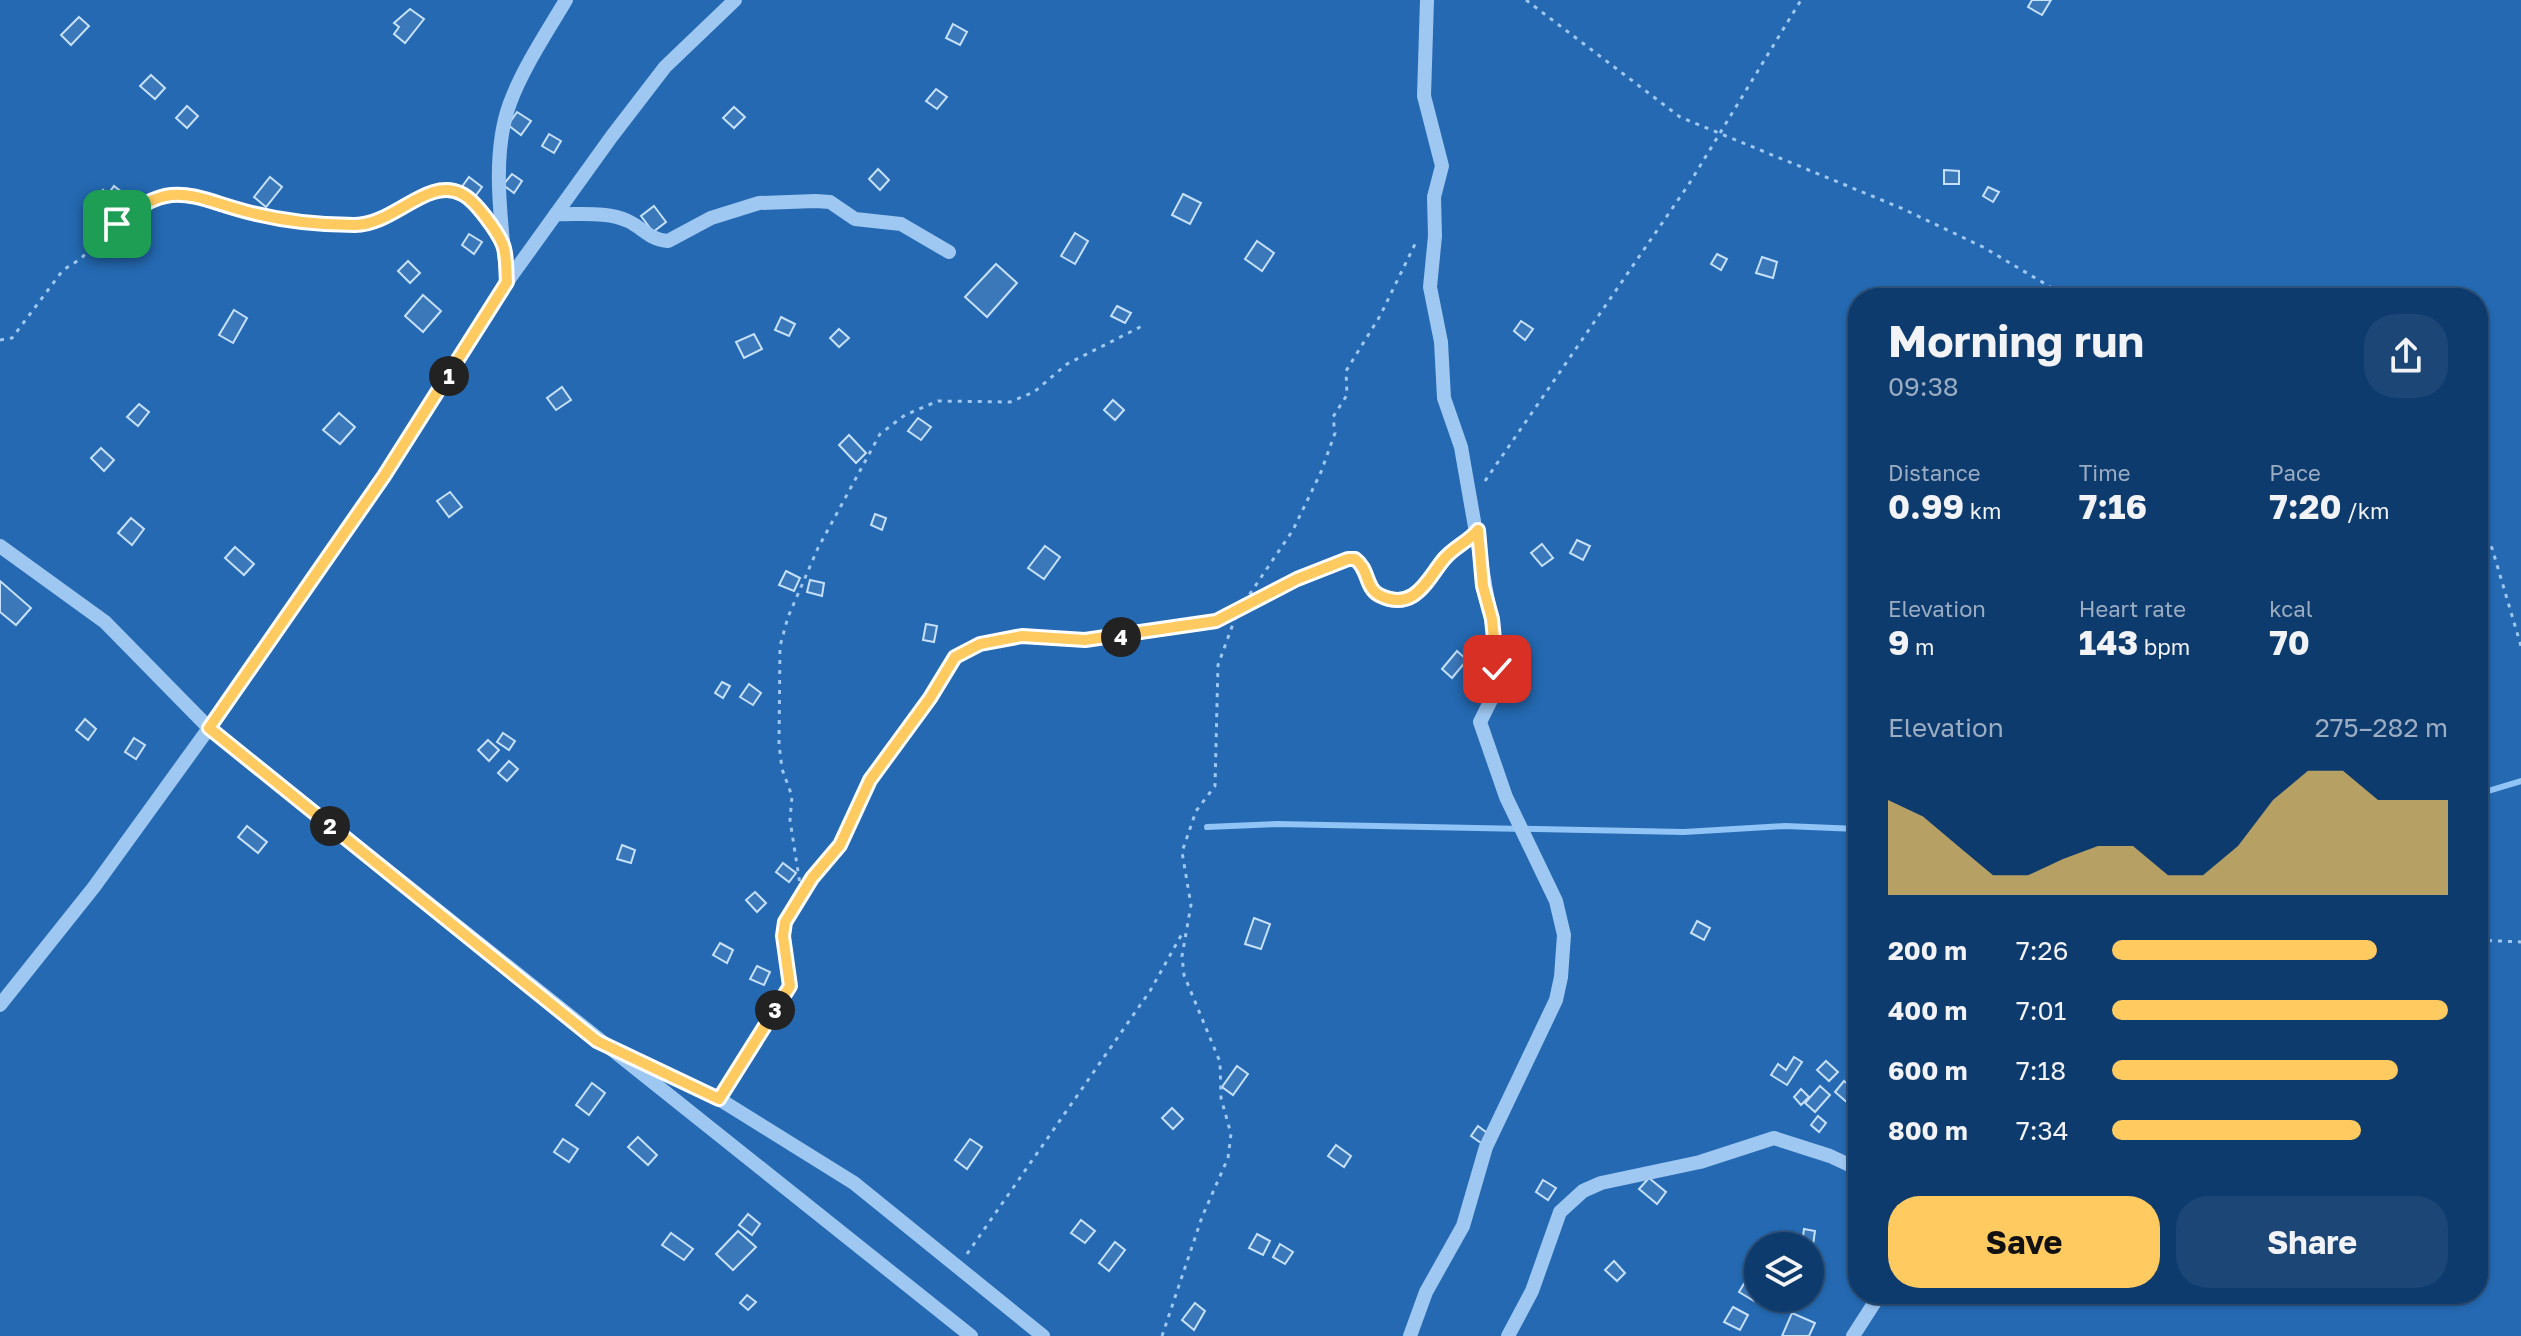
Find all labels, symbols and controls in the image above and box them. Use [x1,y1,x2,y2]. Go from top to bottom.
pin [83,190,151,258]
icon: arrive [95,202,139,246]
text: Morning run [1888,314,2144,367]
button: share [2364,314,2448,398]
pin: 1 [429,356,469,396]
text: 1 [443,362,455,389]
text: 09:38 [1888,371,1959,402]
text: Distance [1888,459,1980,486]
text: Time [2079,459,2130,486]
text: Pace [2269,459,2321,486]
text: 0.99 [1888,486,1964,526]
text: 7:16 [2079,486,2147,526]
text: 7:20 [2269,486,2342,526]
text: km [1964,497,2002,524]
text: /km [2342,497,2390,524]
text: Elevation [1888,595,1986,622]
text: Heart rate [2079,595,2186,622]
text: kcal [2269,595,2313,622]
pin: 4 [1101,617,1141,657]
text: 9 [1888,622,1910,662]
text: 143 [2079,622,2138,662]
text: 70 [2269,622,2310,662]
text: 4 [1114,623,1128,650]
text: m [1910,633,1935,660]
text: bpm [2138,633,2190,660]
pin [1463,635,1531,703]
icon: check [1475,647,1519,691]
text: Elevation [1888,712,2004,743]
text: 275–282 m [2315,712,2448,743]
pin: 2 [310,806,350,846]
text: 2 [323,812,337,839]
text: 200 m [1888,935,1967,966]
text: 7:26 [2016,935,2068,966]
pin: 3 [755,990,795,1030]
text: 400 m [1888,995,1967,1026]
text: 7:01 [2016,995,2066,1026]
text: 3 [768,996,782,1023]
text: 600 m [1888,1055,1968,1086]
text: 7:18 [2016,1055,2066,1086]
text: 800 m [1888,1115,1968,1146]
text: 7:34 [2016,1115,2069,1146]
button: Save [1888,1196,2160,1288]
button: Share [2176,1196,2448,1288]
map controls [1744,1232,1824,1312]
button: layers [1744,1232,1824,1312]

